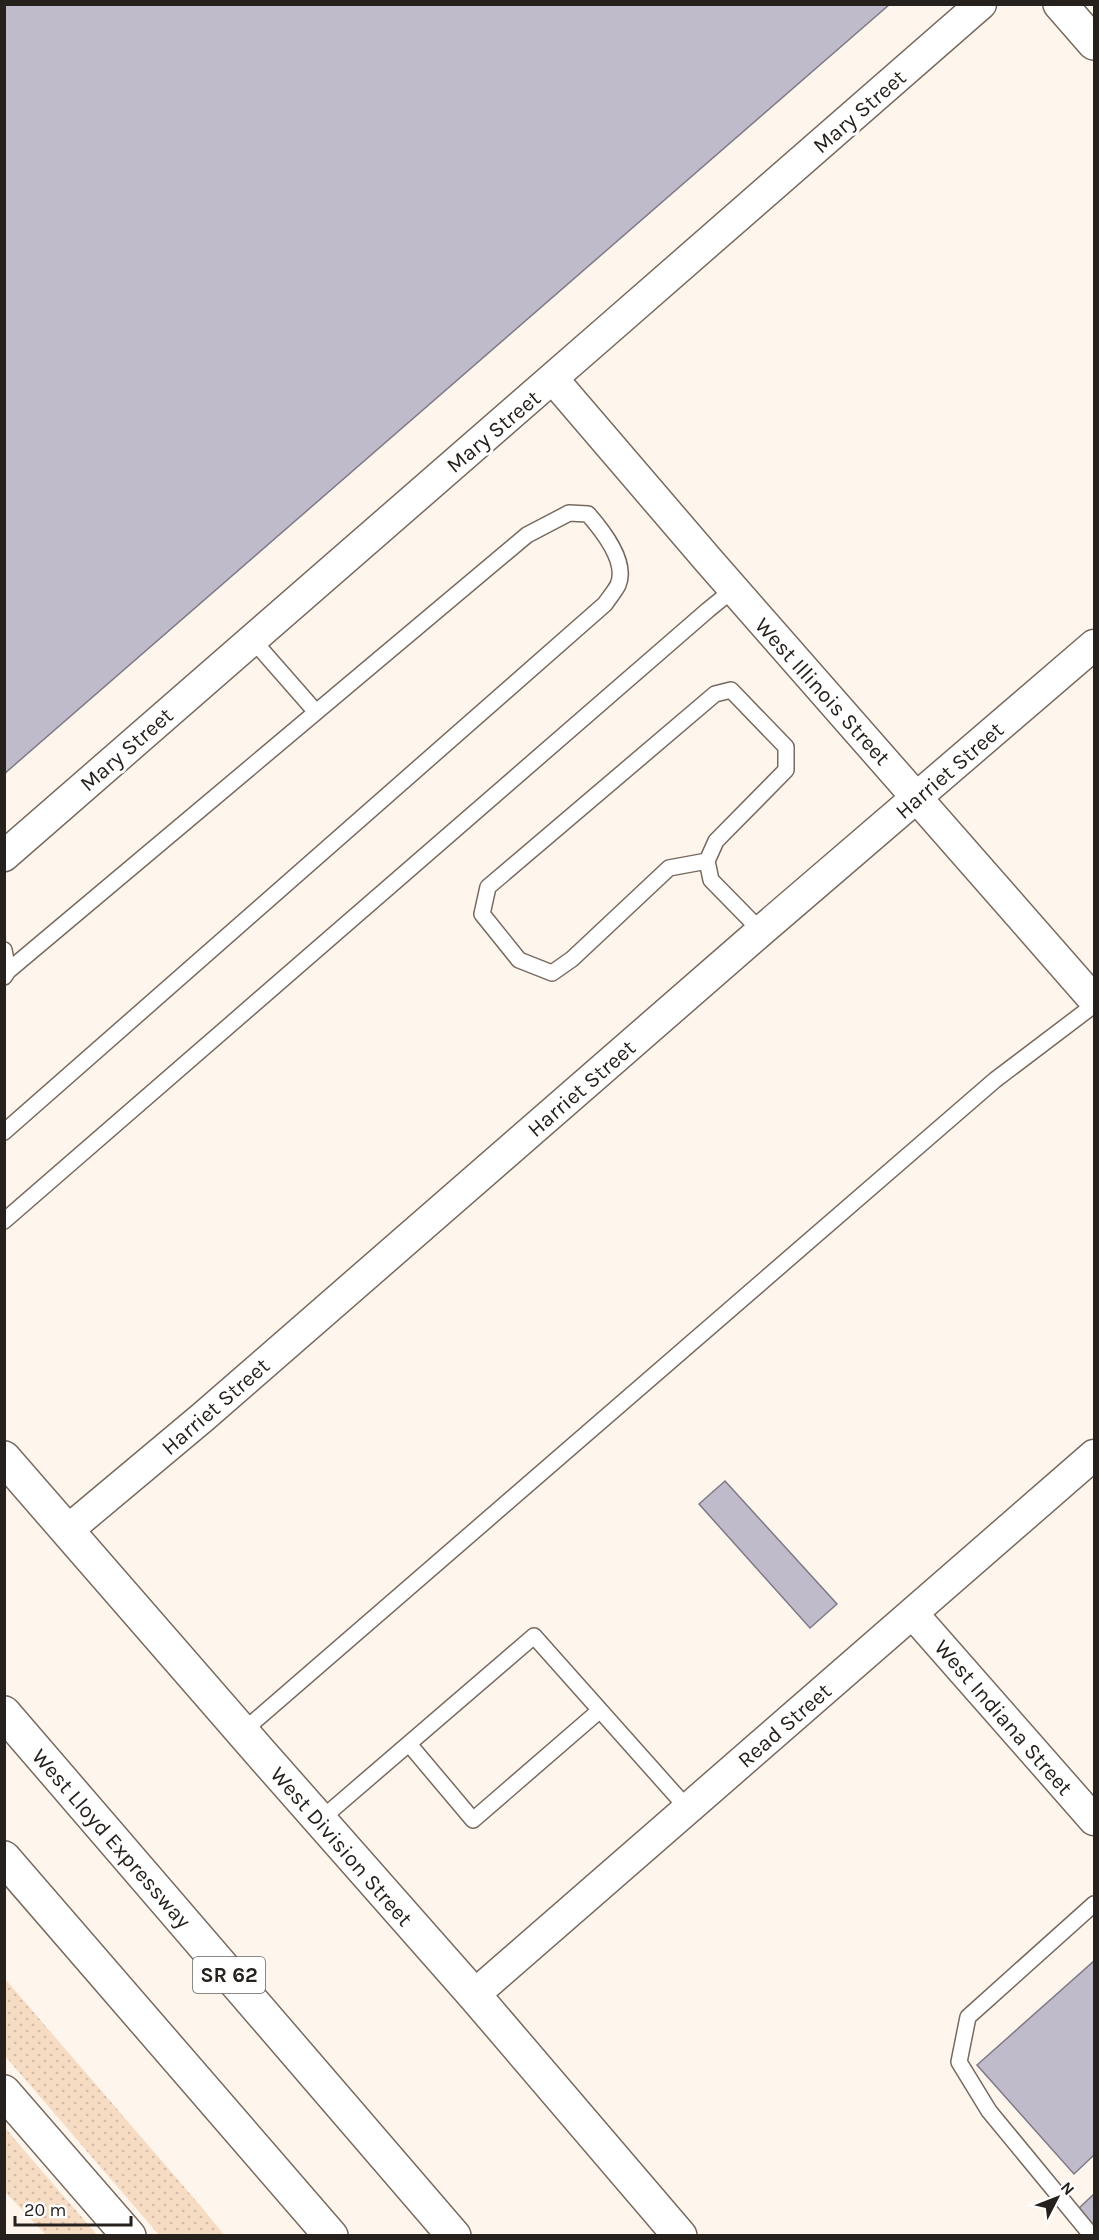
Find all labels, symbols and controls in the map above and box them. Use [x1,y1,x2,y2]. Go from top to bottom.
street label: Mary Street [808,64,911,159]
street label: Mary Street [441,385,546,479]
street label: West Illinois Street [749,613,895,771]
street label: Mary Street [75,702,178,797]
street label: Harriet Street [890,717,1009,825]
street label: Harriet Street [522,1035,641,1143]
street label: Harriet Street [156,1353,275,1461]
street label: West Indiana Street [929,1635,1078,1801]
street label: Read Street [733,1678,837,1773]
street label: West Lloyd Expressway [26,1744,196,1934]
street label: West Division Street [265,1762,418,1932]
road number: SR 62 [193,1957,265,1993]
north arrow [1027,2168,1087,2228]
text: N [1057,2178,1079,2199]
scale bar [15,2189,130,2227]
text: 20 m [24,2199,66,2221]

